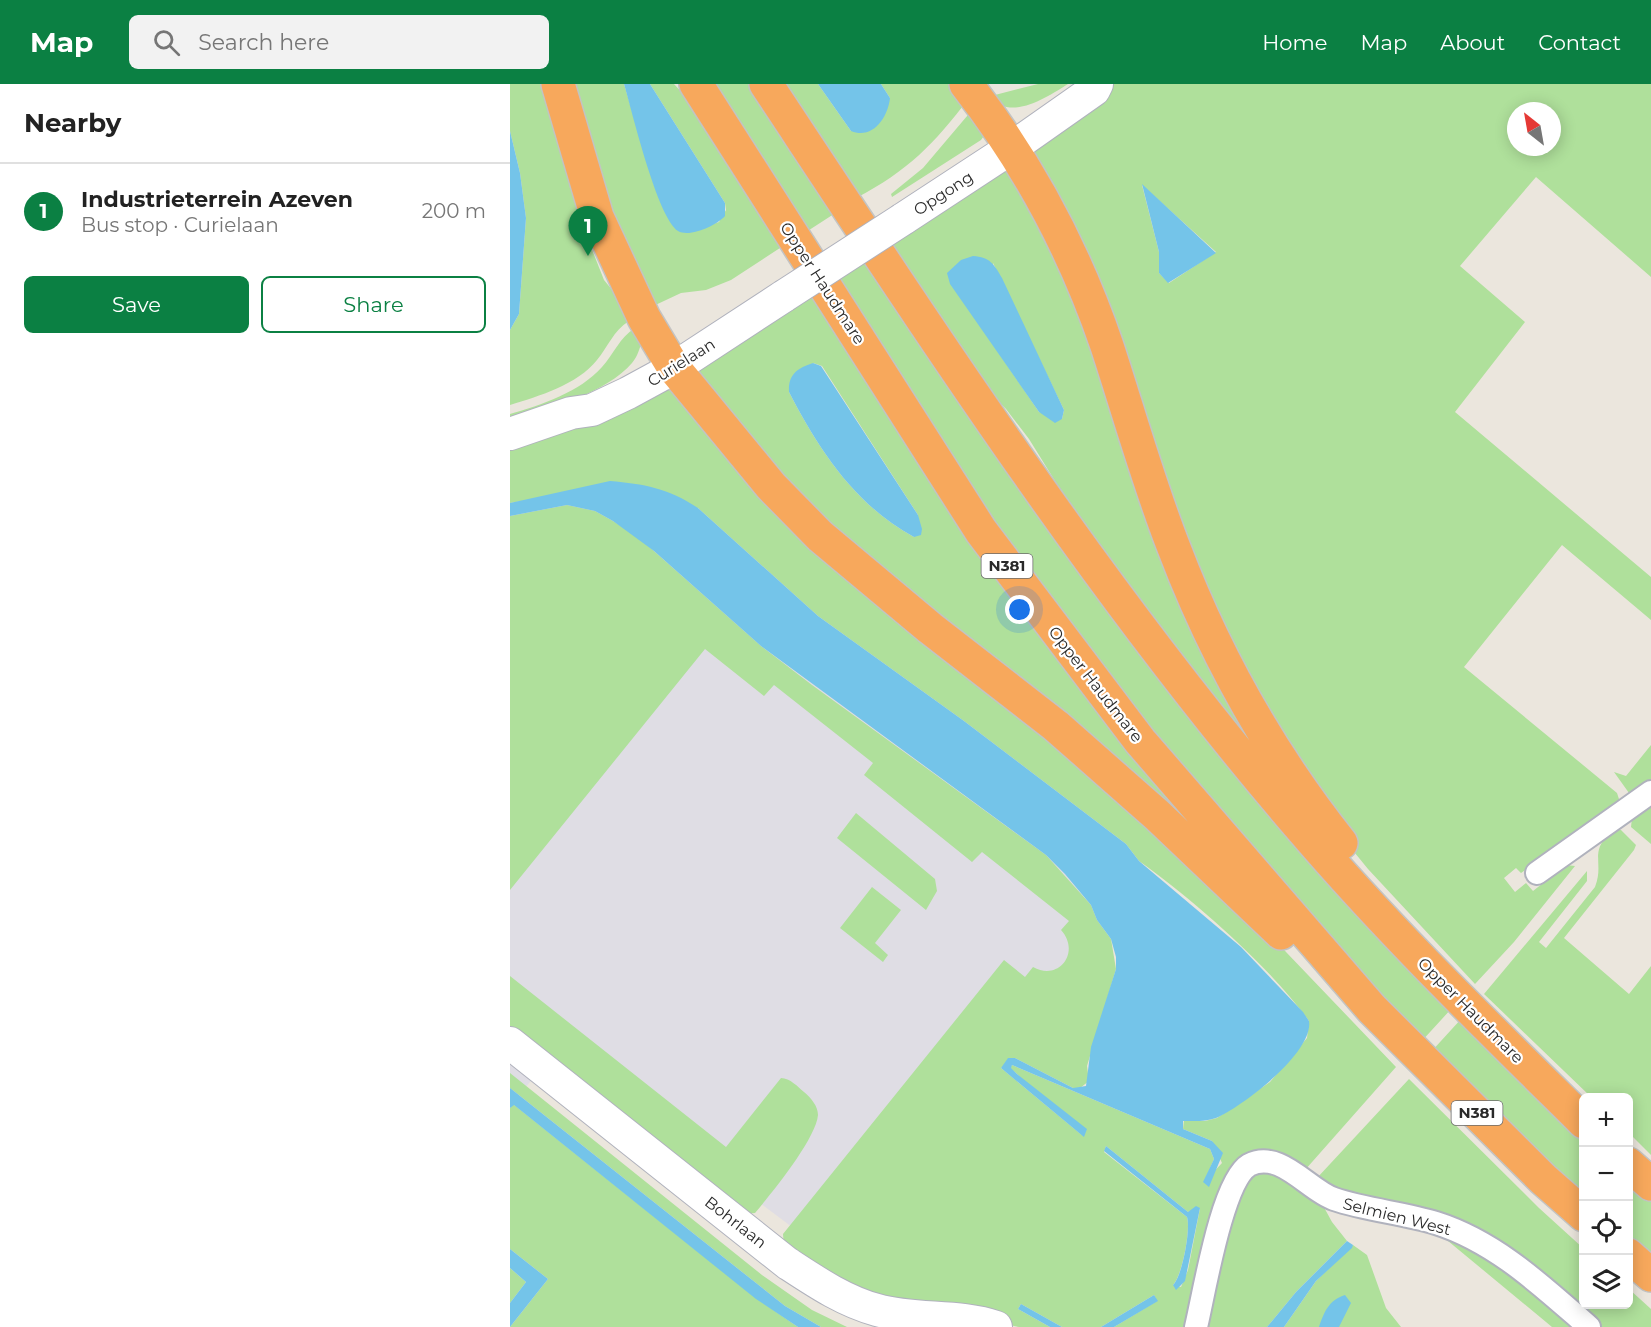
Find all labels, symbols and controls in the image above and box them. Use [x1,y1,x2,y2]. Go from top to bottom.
search box [129,15,549,69]
text: Map [30,25,93,59]
icon: search [150,26,183,59]
text: Search here [198,29,329,56]
text: Home [1262,30,1327,55]
text: Map [1360,30,1407,55]
text: About [1440,30,1505,55]
text: Contact [1538,30,1621,55]
north arrow [1507,102,1561,156]
text: Nearby [24,107,121,139]
street label: Opgong [910,167,977,220]
text: Industrieterrein Azeven [81,186,353,213]
text: 1 [40,199,47,223]
text: 200 m [422,199,486,223]
pin: 1 [568,206,608,256]
text: Bus stop · Curielaan [81,213,279,237]
street label: Opper Haudmare [776,219,869,348]
button: Save [24,276,249,333]
button: Share [261,276,486,333]
street label: Curielaan [644,334,719,391]
road number: N381 [982,554,1032,578]
your location [1005,595,1034,624]
street label: Opper Haudmare [1044,623,1147,746]
street label: Opper Haudmare [1414,954,1527,1067]
map controls [1579,1093,1633,1309]
button: + [1579,1093,1633,1147]
road number: N381 [1452,1101,1502,1125]
button: − [1579,1147,1633,1201]
street label: Bohrlaan [701,1192,770,1252]
street label: Selmien West [1341,1194,1453,1239]
button: locate [1579,1201,1633,1255]
button: layers [1579,1255,1633,1309]

